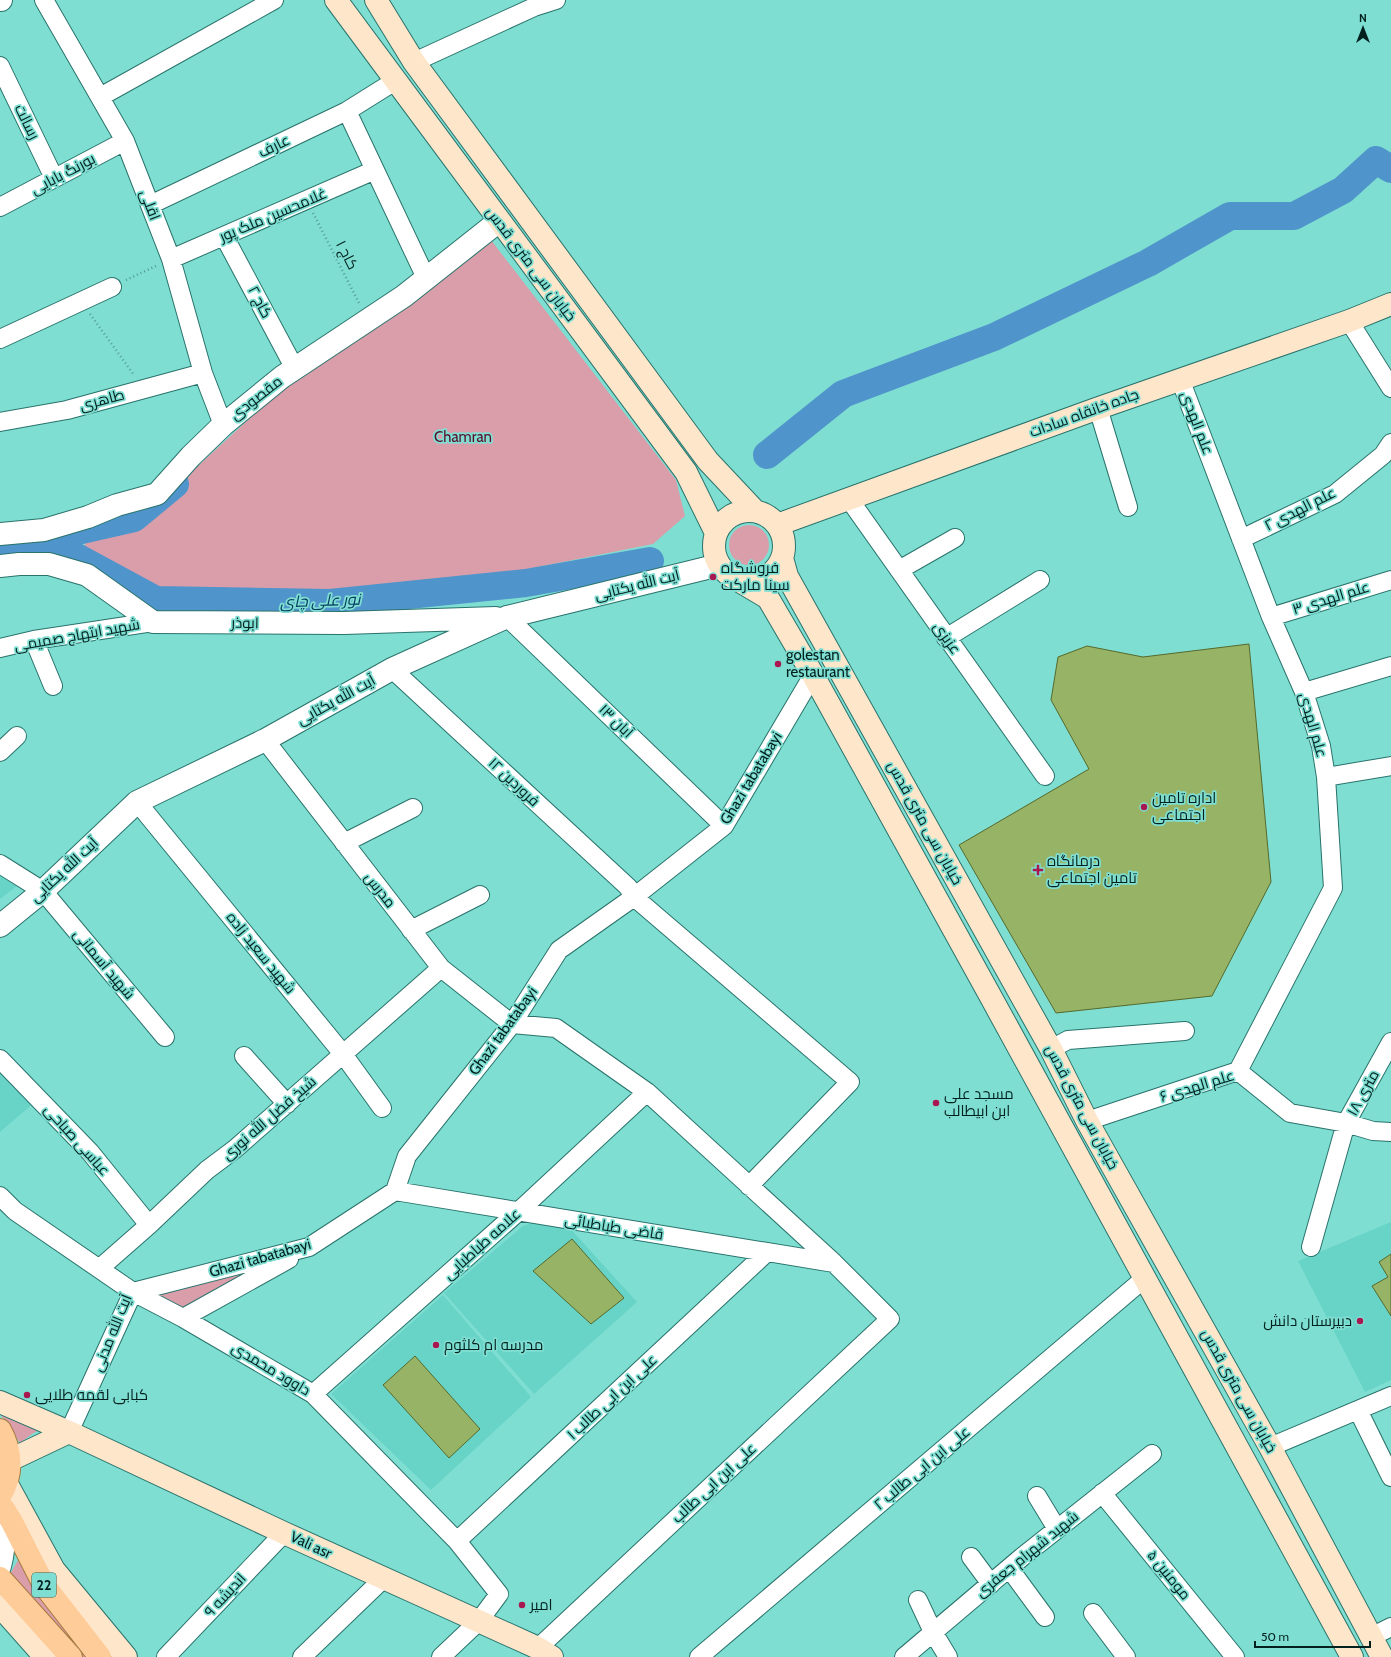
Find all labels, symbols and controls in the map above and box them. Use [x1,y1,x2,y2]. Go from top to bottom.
north arrow [1343,8,1383,48]
text: N [1359,11,1367,25]
street label: رسالت [11,101,43,143]
street label: عارف [255,131,293,161]
street label: بورنگ بابایی [28,150,99,199]
street label: غلامحسین ملک پور [216,184,330,247]
street label: اقلی [135,187,164,223]
street label: خیابان سی متری قدس [481,203,580,325]
street label: کاج ۱ [330,237,362,274]
street label: کاج ۲ [242,283,276,322]
street label: مقصودی [226,372,286,425]
street label: طاهری [78,385,127,416]
street label: جاده خانقاه سادات [1027,385,1141,441]
street label: علم الهدی [1176,389,1217,458]
park label: Chamran [434,428,492,446]
street label: علم الهدی ۲ [1261,483,1339,536]
place label: فروشگاه سینا مارکت [721,559,790,594]
street label: آیت الله یکتایی [592,565,682,605]
marker: فروشگاه سینا مارکت [708,572,718,582]
street label: علم الهدی ۳ [1290,578,1372,619]
water label: نور علی چای [279,590,362,612]
street label: ابوذر [230,614,259,632]
street label: شهید ابتهاج صمیمی [13,615,142,657]
street label: عزیزی [929,618,965,658]
place label: golestan restaurant [786,646,850,681]
marker: golestan restaurant [773,659,783,669]
street label: آیت الله یکتایی [293,670,379,730]
street label: علم الهدی [1294,691,1331,760]
street label: ۱۳ آبان [594,700,637,742]
street label: Ghazi tabatabayi [716,728,786,828]
street label: ۱۲ فروردین [484,754,543,811]
street label: خیابان سی متری قدس [883,758,966,888]
place label: اداره تامین اجتماعی [1152,789,1216,825]
marker: اداره تامین اجتماعی [1139,802,1149,812]
street label: آیت الله یکتایی [25,833,103,907]
place label: درمانگاه تامین اجتماعی [1047,852,1137,888]
marker: درمانگاه تامین اجتماعی [1032,864,1044,876]
street label: مدرس [360,869,399,912]
street label: شهید سعید زاده [222,909,299,998]
street label: شهید آسمانی [69,925,139,1004]
street label: Ghazi tabatabayi [465,983,541,1079]
street label: خیابان سی متری قدس [1041,1042,1122,1173]
street label: علم الهدی ۶ [1158,1066,1237,1107]
street label: ۱۸ متری [1343,1067,1384,1119]
street label: شیخ فضل الله نوری [218,1072,321,1165]
place label: مسجد علی ابن ابیطالب [944,1085,1014,1121]
marker: مسجد علی ابن ابیطالب [931,1098,941,1108]
street label: عباسی صباحی [40,1101,114,1180]
street label: علامه طباطبایی [440,1205,525,1284]
street label: قاضی طباطبائی [563,1210,665,1245]
street label: Ghazi tabatabayi [207,1235,313,1281]
street label: آیت الله مدنی [87,1291,137,1375]
place label: دبیرستان دانش [1263,1312,1352,1331]
marker: دبیرستان دانش [1355,1316,1365,1326]
street label: خیابان سی متری قدس [1197,1326,1280,1456]
place label: مدرسه ام کلثوم [444,1336,543,1355]
street label: داوود محمدی [228,1338,314,1400]
marker: مدرسه ام کلثوم [431,1340,441,1350]
street label: علی ابن ابی طالب ۱ [563,1351,661,1444]
place label: کبابی لقمه طلایی [35,1386,148,1405]
marker: کبابی لقمه طلایی [22,1390,32,1400]
street label: علی ابن ابی طالب ۲ [870,1423,974,1514]
street label: علی ابن ابی طالب [668,1439,761,1527]
street label: شهید شهرام جعفری [972,1507,1083,1602]
street label: Vali asr [287,1528,335,1563]
street label: ۵ مومنین [1143,1546,1195,1604]
street label: اندیشه ۹ [200,1570,250,1620]
road number: 22 [32,1573,56,1597]
place label: امیر [529,1596,553,1614]
marker: امیر [517,1600,527,1610]
scale bar [1255,1623,1370,1649]
text: 50 m [1261,1629,1289,1644]

